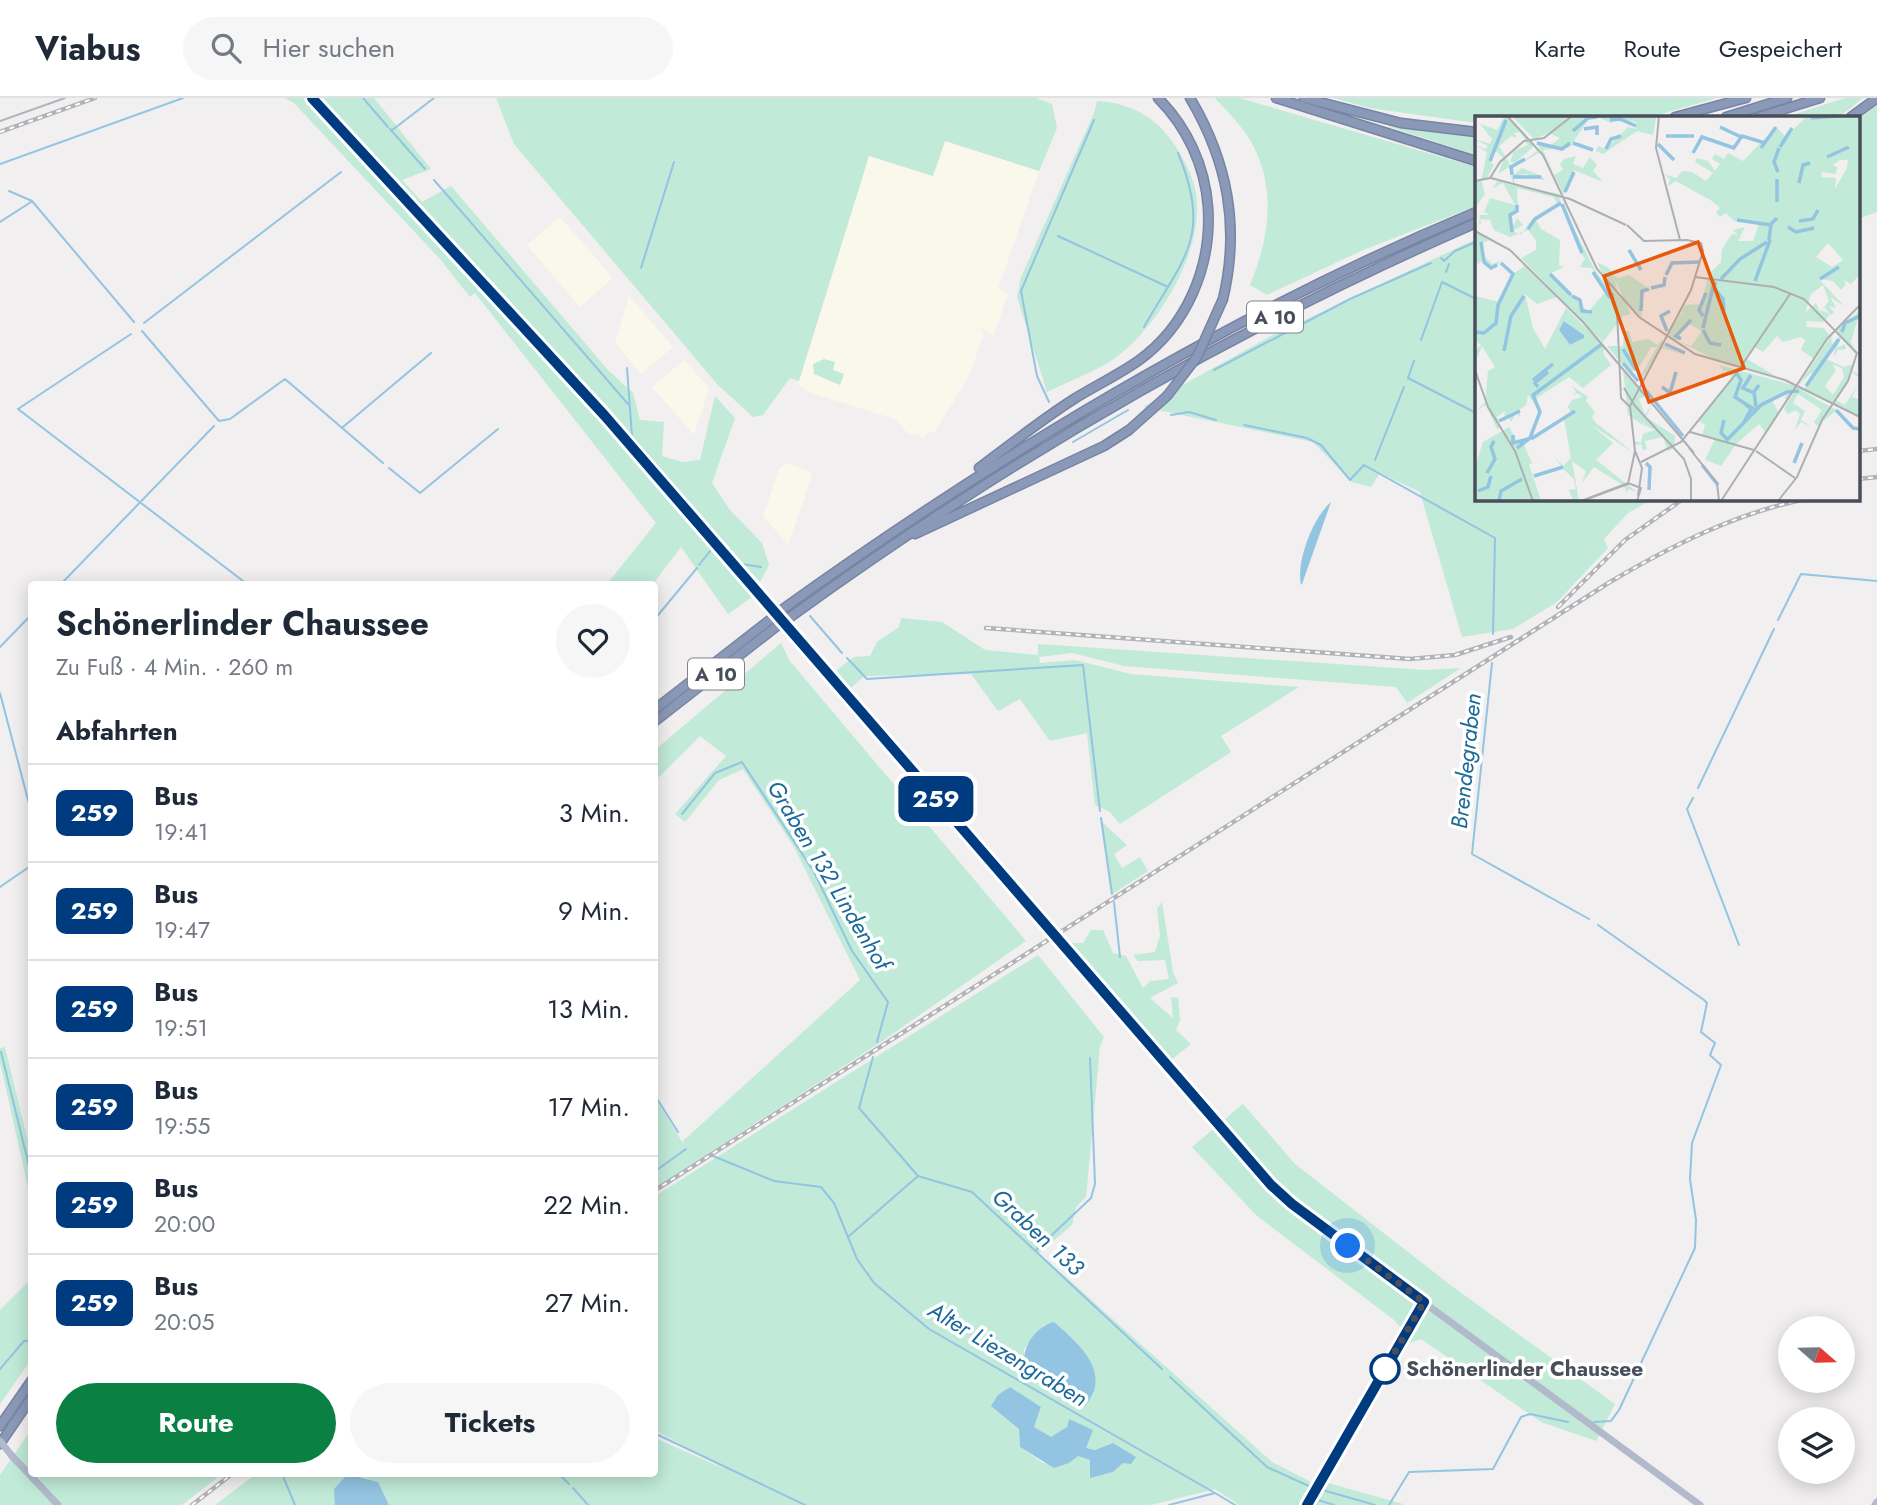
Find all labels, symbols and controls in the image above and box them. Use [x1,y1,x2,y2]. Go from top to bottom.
search box [183,17,673,80]
text: Viabus [35,25,141,72]
icon: search [207,29,245,67]
text: Hier suchen [263,29,395,67]
text: Karte [1534,31,1585,66]
text: Route [1623,31,1681,66]
text: Gespeichert [1719,31,1842,66]
inset map [1475,116,1860,500]
road number: A 10 [1247,302,1303,332]
text: Schönerlinder Chaussee [56,600,429,647]
button: heart [556,604,630,678]
text: Zu Fuß · 4 Min. · 260 m [56,650,293,684]
road number: A 10 [688,659,744,690]
water label: Brendegraben [1442,691,1490,831]
text: Abfahrten [56,712,178,750]
water label: Graben 132 Lindenhof [759,774,901,979]
line badge: 259 [896,776,976,822]
text: Bus [154,777,198,815]
text: 259 [912,781,960,816]
text: 3 Min. [559,794,630,832]
text: 259 [71,795,118,830]
text: 19:41 [154,815,208,849]
text: Bus [154,875,198,913]
text: 9 Min. [558,892,630,930]
text: 259 [71,893,118,928]
text: 19:47 [154,913,210,947]
text: Bus [154,973,198,1011]
text: 13 Min. [547,990,630,1028]
text: 259 [71,991,118,1026]
text: 19:51 [154,1011,208,1045]
text: Bus [154,1071,198,1109]
text: 17 Min. [548,1088,630,1126]
text: 259 [71,1089,118,1124]
text: 19:55 [154,1109,210,1143]
text: Bus [154,1169,198,1207]
water label: Graben 133 [984,1180,1092,1284]
text: 22 Min. [543,1186,630,1224]
text: 259 [71,1187,118,1222]
text: 20:00 [154,1207,215,1241]
your location [1330,1228,1365,1263]
text: Bus [154,1267,198,1305]
text: 27 Min. [544,1284,630,1322]
text: 259 [71,1285,118,1320]
water label: Alter Liezengraben [921,1292,1094,1415]
text: 20:05 [154,1305,215,1339]
north arrow [1778,1316,1855,1393]
map controls [1778,1316,1855,1484]
marker: Schönerlinder Chaussee [1370,1354,1400,1384]
place label: Schönerlinder Chaussee [1406,1354,1643,1384]
button: Route [56,1383,336,1463]
button: Tickets [350,1383,630,1463]
button: layers [1778,1407,1855,1484]

